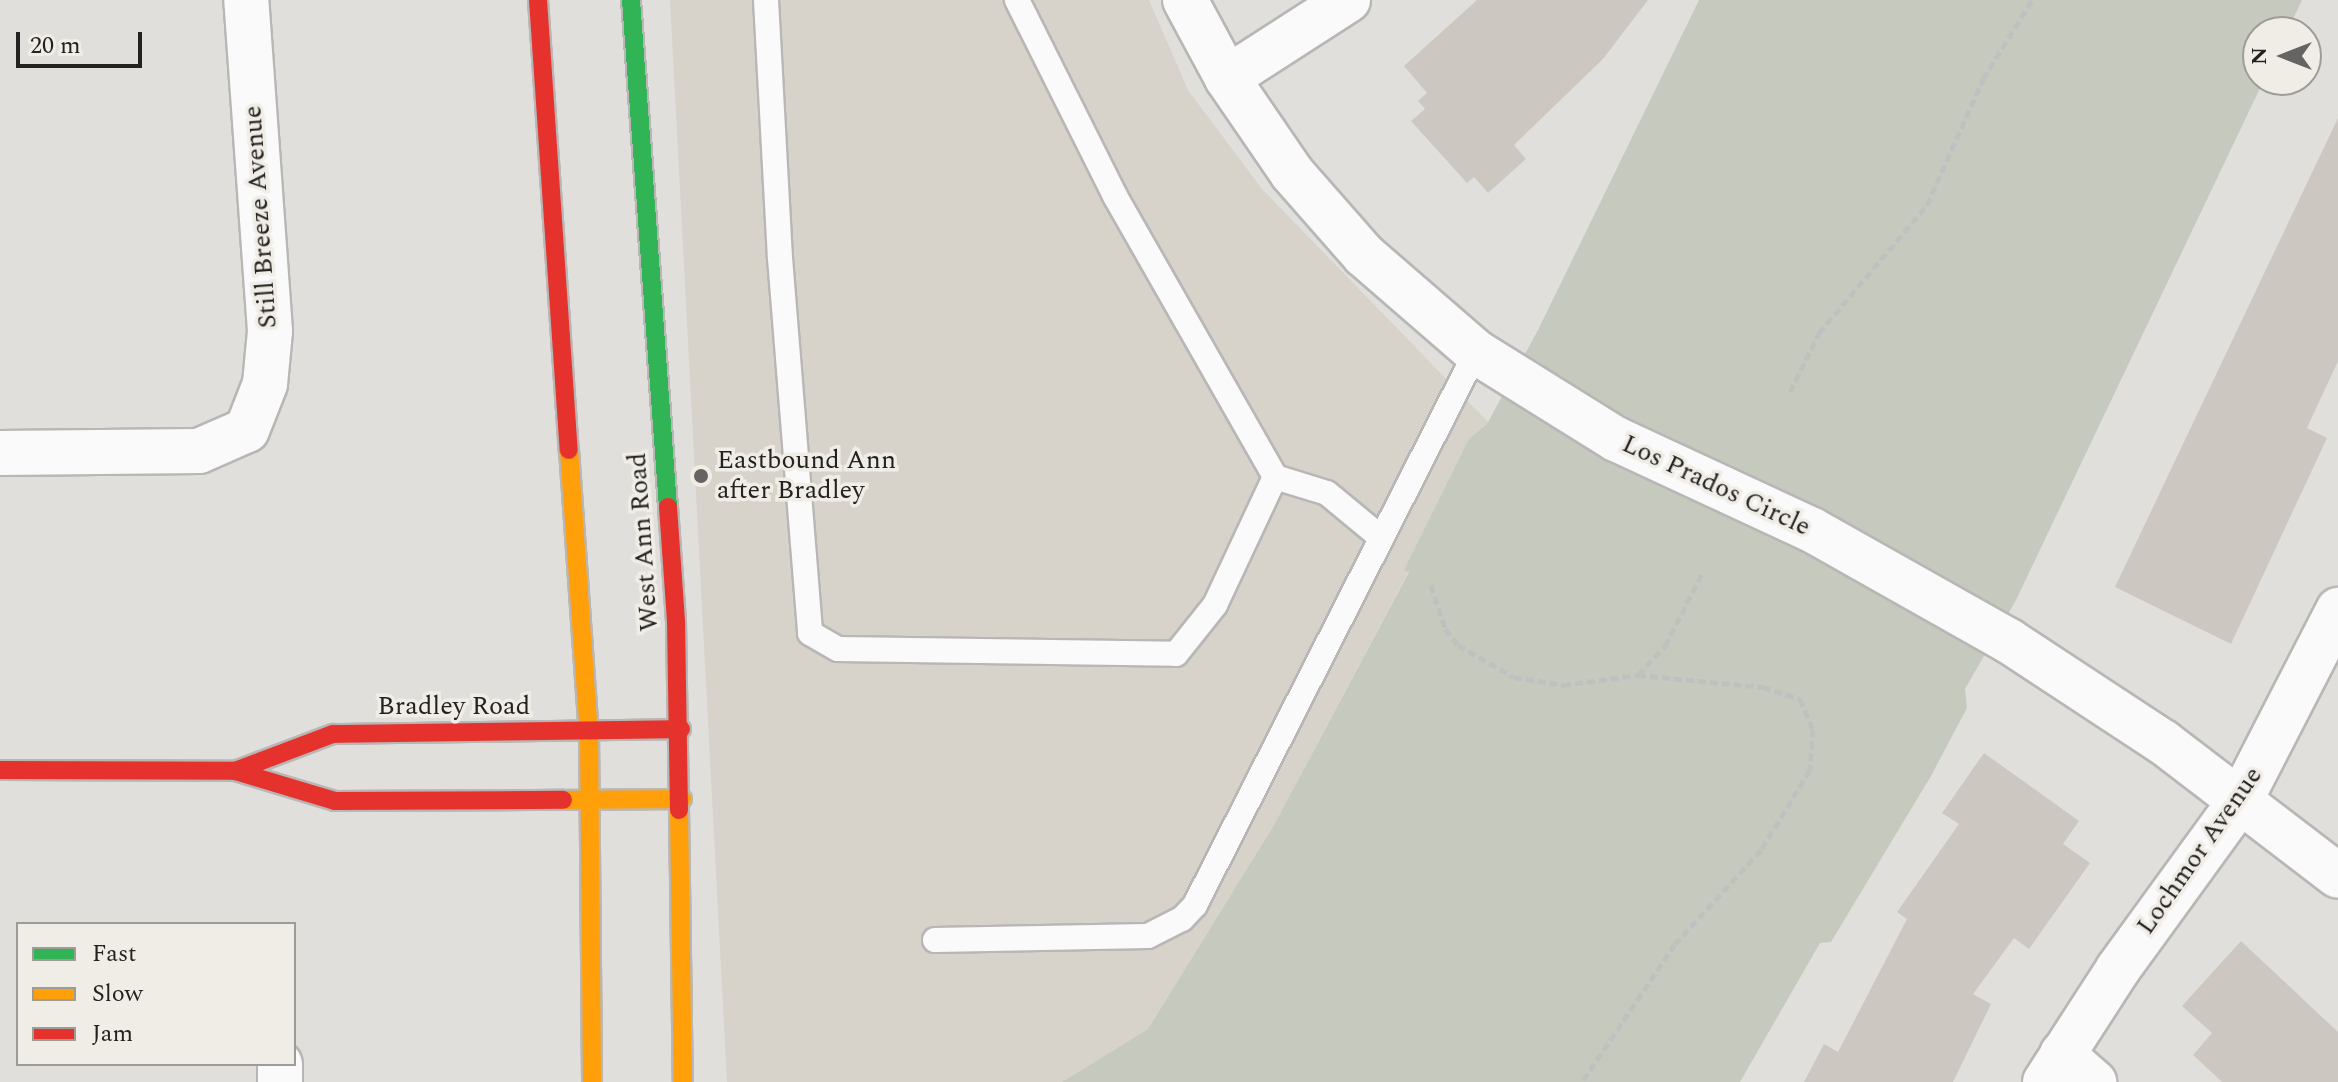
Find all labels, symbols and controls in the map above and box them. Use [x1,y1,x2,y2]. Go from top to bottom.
scale bar [20,16,146,66]
north arrow [2242,16,2322,96]
text: 20 m [30,28,81,64]
text: N [2243,47,2276,65]
street label: Still Breeze Avenue [238,105,284,329]
street label: Los Prados Circle [1617,429,1815,543]
place label: Eastbound Ann after Bradley [717,445,896,506]
street label: West Ann Road [622,452,666,632]
marker: Eastbound Ann after Bradley [692,467,710,485]
street label: Bradley Road [378,691,530,723]
street label: Lochmor Avenue [2131,761,2269,941]
legend [16,922,296,1066]
text: Fast [92,936,137,972]
text: Slow [92,976,143,1012]
text: Jam [92,1016,133,1052]

